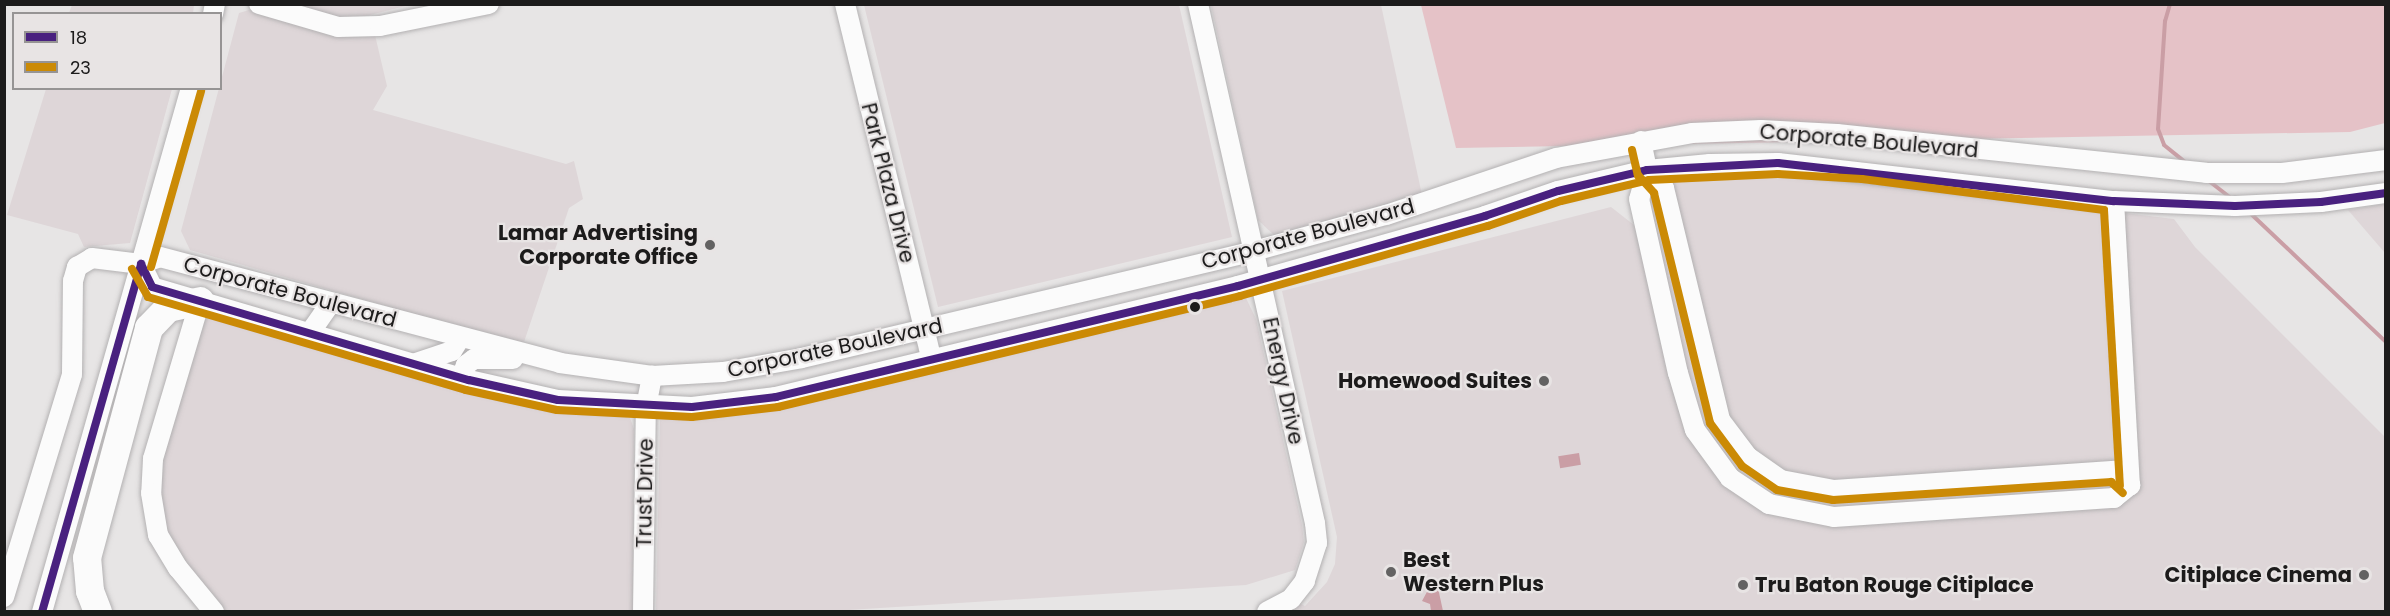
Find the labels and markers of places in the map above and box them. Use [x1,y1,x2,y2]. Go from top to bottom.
place label: Lamar Advertising Corporate Office [498,220,698,270]
marker: Lamar Advertising Corporate Office [703,238,717,252]
unlabelled marker [1189,301,1201,313]
place label: Homewood Suites [1338,368,1532,394]
marker: Homewood Suites [1537,374,1551,388]
place label: Best Western Plus [1403,547,1544,597]
place label: Citiplace Cinema [2164,562,2352,588]
marker: Best Western Plus [1384,565,1398,579]
marker: Citiplace Cinema [2357,568,2371,582]
place label: Tru Baton Rouge Citiplace [1755,572,2034,598]
marker: Tru Baton Rouge Citiplace [1736,578,1750,592]

